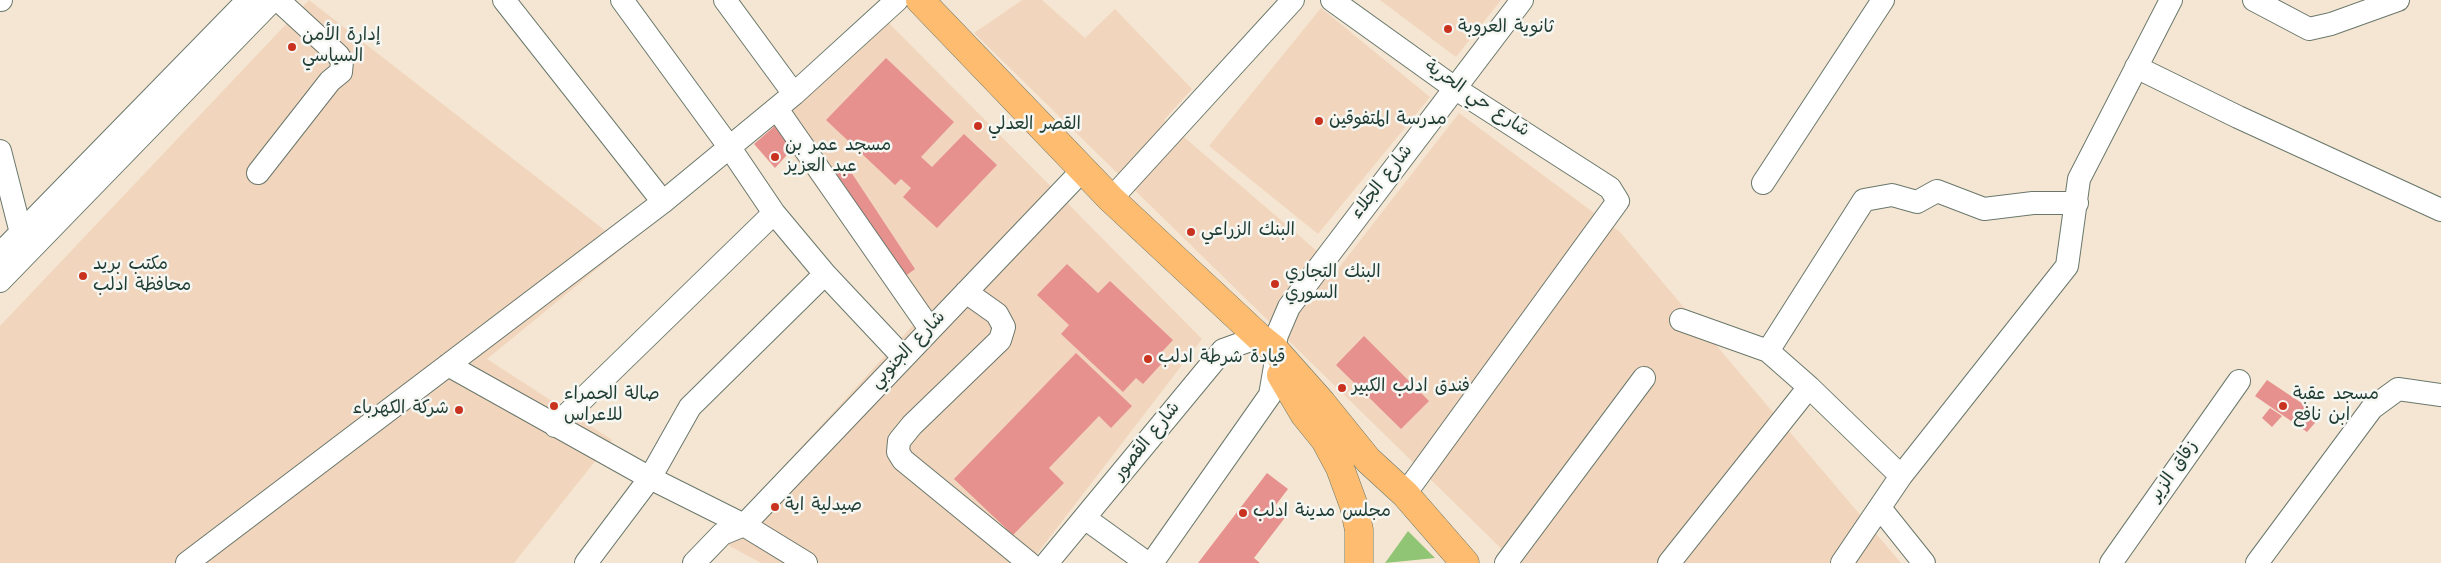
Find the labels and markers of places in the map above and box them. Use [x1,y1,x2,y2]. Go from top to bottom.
place label: ثانوية العروبة [1458,18,1554,40]
marker: ثانوية العروبة [1442,23,1454,35]
place label: إدارة الأمن السياسي [302,26,380,68]
marker: إدارة الأمن السياسي [286,41,298,53]
place label: مدرسة المتفوقين [1329,110,1447,132]
place label: القصر العدلي [988,115,1081,137]
marker: مدرسة المتفوقين [1313,115,1325,127]
marker: القصر العدلي [972,120,984,132]
place label: مسجد عمر بن عبد العزيز [785,136,891,178]
marker: مسجد عمر بن عبد العزيز [769,151,781,163]
place label: البنك الزراعي [1201,221,1295,243]
marker: البنك الزراعي [1185,226,1197,238]
place label: مكتب بريد محافظة ادلب [93,255,191,298]
place label: البنك التجاري السوري [1285,263,1381,306]
marker: مكتب بريد محافظة ادلب [77,270,89,282]
marker: البنك التجاري السوري [1269,278,1281,290]
place label: قيادة شرطة ادلب [1158,348,1286,370]
marker: قيادة شرطة ادلب [1142,353,1154,365]
place label: فندق ادلب الكبير [1352,377,1470,399]
marker: فندق ادلب الكبير [1336,382,1348,394]
place label: صالة الحمراء للاعراس [564,385,660,428]
place label: مسجد عقبة ابن نافع [2293,385,2379,428]
place label: شركة الكهرباء [352,399,449,421]
marker: صالة الحمراء للاعراس [548,400,560,412]
marker: مسجد عقبة ابن نافع [2277,400,2289,412]
marker: شركة الكهرباء [453,404,465,416]
place label: صيدلية اية [785,496,862,518]
marker: صيدلية اية [769,501,781,513]
place label: مجلس مدينة ادلب [1253,502,1391,524]
marker: مجلس مدينة ادلب [1237,507,1249,519]

